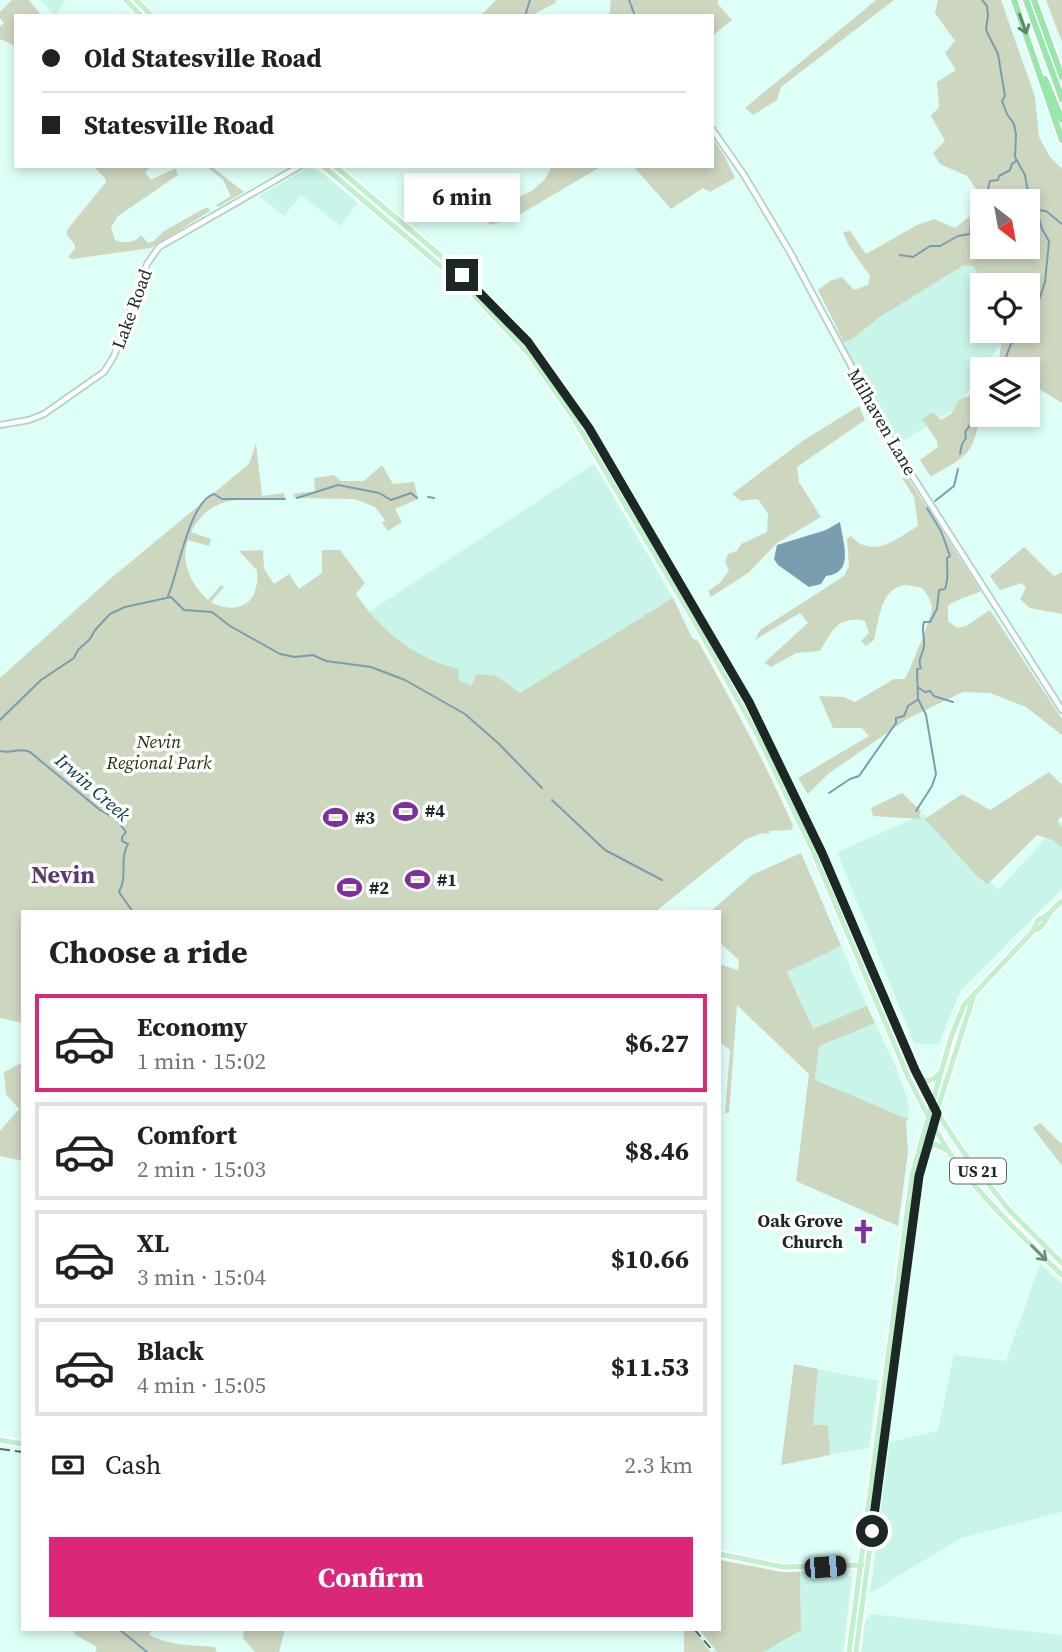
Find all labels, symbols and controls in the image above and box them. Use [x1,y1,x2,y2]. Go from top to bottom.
one-way arrow [1018,13,1030,35]
text: Old Statesville Road [84,40,322,76]
text: Statesville Road [84,107,274,143]
callout: 6 min [404,174,520,222]
text: 6 min [432,181,492,213]
north arrow [970,189,1040,259]
map controls [970,189,1040,427]
route end [446,259,478,291]
street label: Lake Road [105,265,158,352]
button: locate [970,273,1040,343]
button: layers [970,357,1040,427]
street label: Milhaven Lane [842,364,923,480]
park label: Nevin Regional Park [105,729,212,775]
water label: Irwin Creek [49,747,136,827]
sports icon: #4 [391,797,419,825]
place label: #4 [425,798,445,823]
sports icon: #3 [321,804,349,832]
place label: #3 [355,805,375,830]
district label: Nevin [31,858,95,891]
sports icon: #1 [403,866,431,894]
place label: #1 [437,867,457,892]
sports icon: #2 [335,874,363,902]
place label: #2 [369,875,389,900]
text: Choose a ride [49,930,248,974]
text: Economy [137,1009,248,1045]
icon: car [53,1012,116,1075]
text: $6.27 [625,1025,689,1061]
text: 1 min · 15:02 [137,1045,266,1077]
text: Comfort [137,1117,237,1153]
icon: car [53,1120,116,1183]
text: $8.46 [625,1133,689,1169]
text: 2 min · 15:03 [137,1153,266,1185]
road number: US 21 [950,1158,1006,1184]
place label: Oak Grove Church [758,1208,843,1254]
church icon: Oak Grove Church [849,1217,877,1245]
text: XL [137,1225,169,1261]
icon: car [53,1228,116,1291]
text: $10.66 [611,1241,689,1277]
one-way arrow [1031,1244,1048,1261]
text: 3 min · 15:04 [137,1261,266,1293]
text: Black [137,1333,204,1369]
icon: car [53,1336,116,1399]
text: $11.53 [611,1349,689,1385]
text: 4 min · 15:05 [137,1369,266,1401]
icon: cash [49,1446,87,1484]
text: Cash [105,1447,161,1483]
text: 2.3 km [624,1449,693,1481]
route start [856,1515,888,1547]
button: Confirm [49,1537,693,1617]
car [804,1555,847,1579]

